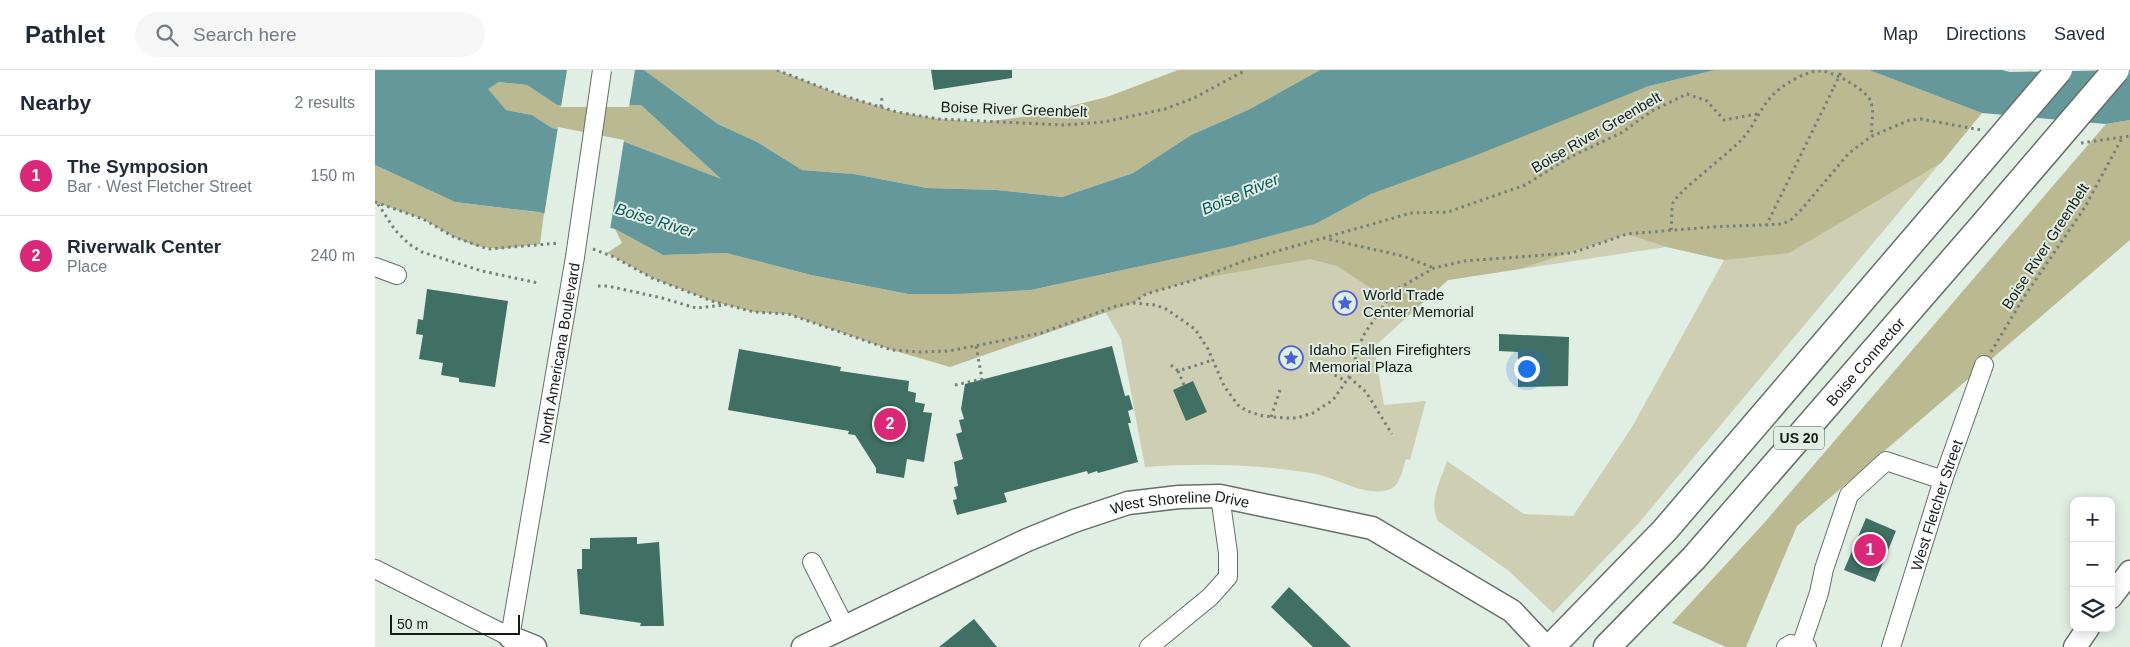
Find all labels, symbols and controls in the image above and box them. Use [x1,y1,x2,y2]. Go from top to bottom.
search box [135,12,485,57]
text: Pathlet [25,21,105,48]
icon: search [153,21,181,49]
text: Search here [193,24,297,45]
text: Map [1883,24,1918,44]
text: Directions [1946,24,2026,44]
text: Saved [2054,24,2105,44]
street label: Boise River Greenbelt [1528,88,1665,176]
text: Nearby [20,91,91,114]
text: 2 results [295,94,355,111]
street label: Boise River Greenbelt [940,98,1088,120]
text: The Symposion [67,156,208,177]
text: 1 [32,167,40,184]
text: 150 m [311,167,355,184]
water label: Boise River [1199,170,1282,218]
text: Bar · West Fletcher Street [67,178,252,195]
street label: Boise River Greenbelt [1998,179,2093,312]
water label: Boise River [613,200,697,240]
text: Riverwalk Center [67,236,221,257]
text: 2 [32,247,40,264]
text: 240 m [311,247,355,264]
text: Place [67,258,107,275]
street label: North Americana Boulevard [535,261,582,445]
place label: World Trade Center Memorial [1363,286,1474,320]
place icon: World Trade Center Memorial [1332,290,1358,316]
street label: Boise Connector [1822,314,1908,409]
place label: Idaho Fallen Firefighters Memorial Plaza [1309,341,1471,375]
place icon: Idaho Fallen Firefighters Memorial Plaza [1278,345,1304,371]
your location [1514,356,1540,382]
pin: 2 [874,405,906,443]
road number: US 20 [1774,426,1824,449]
street label: West Fletcher Street [1907,436,1966,572]
street label: West Shoreline Drive [1108,487,1251,517]
map controls [2070,497,2115,632]
button: + [2070,497,2115,542]
pin: 1 [1854,531,1886,569]
button: − [2070,542,2115,587]
button: layers [2070,587,2115,632]
scale bar [390,612,520,635]
text: 50 m [397,616,428,632]

